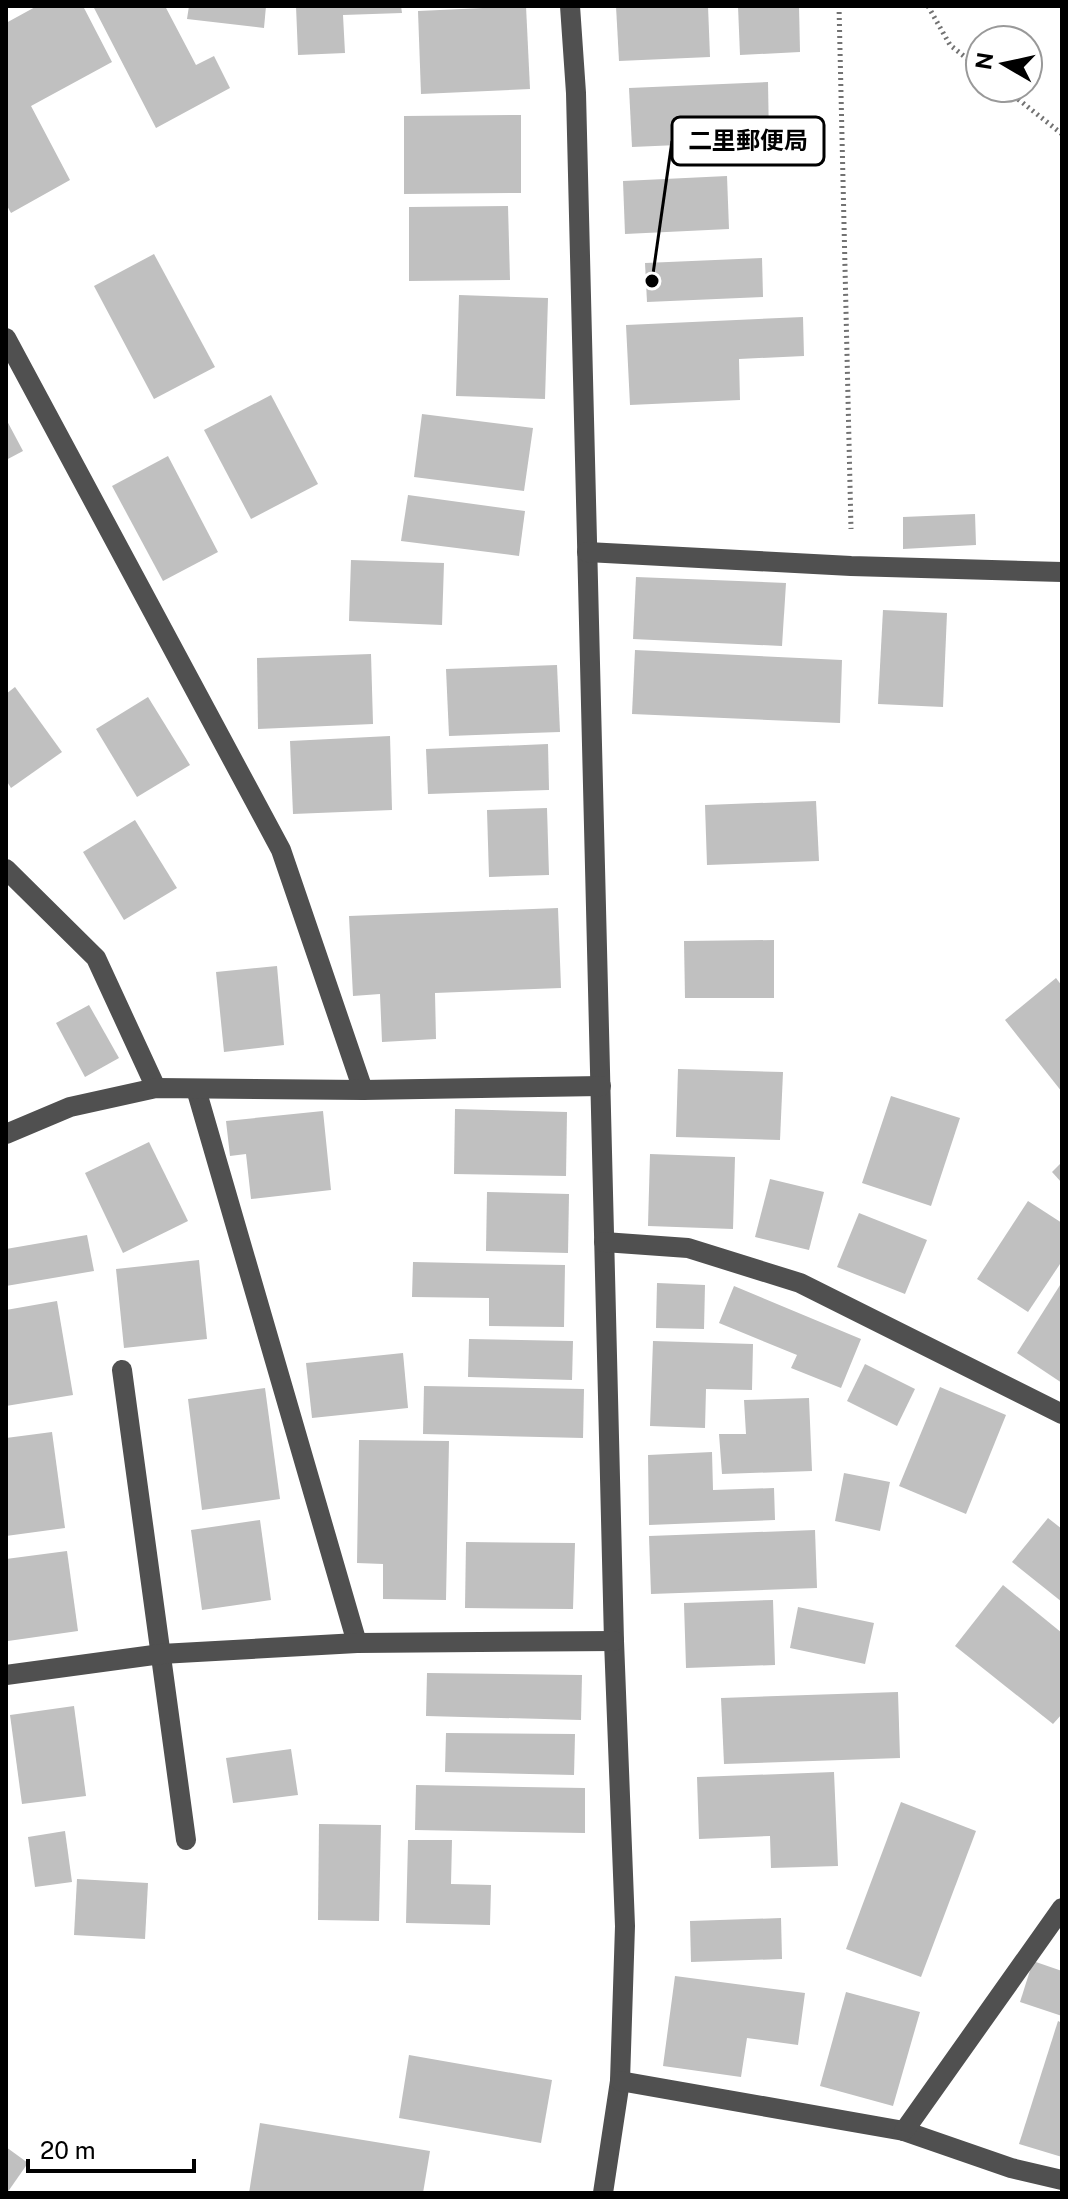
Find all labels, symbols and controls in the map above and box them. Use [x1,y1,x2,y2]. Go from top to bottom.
north arrow [964,24,1044,104]
text: N [970,50,998,71]
callout: 二里郵便局 [672,117,824,165]
text: 二里郵便局 [688,126,808,154]
scale bar [28,2123,194,2173]
text: 20 m [40,2136,96,2164]

